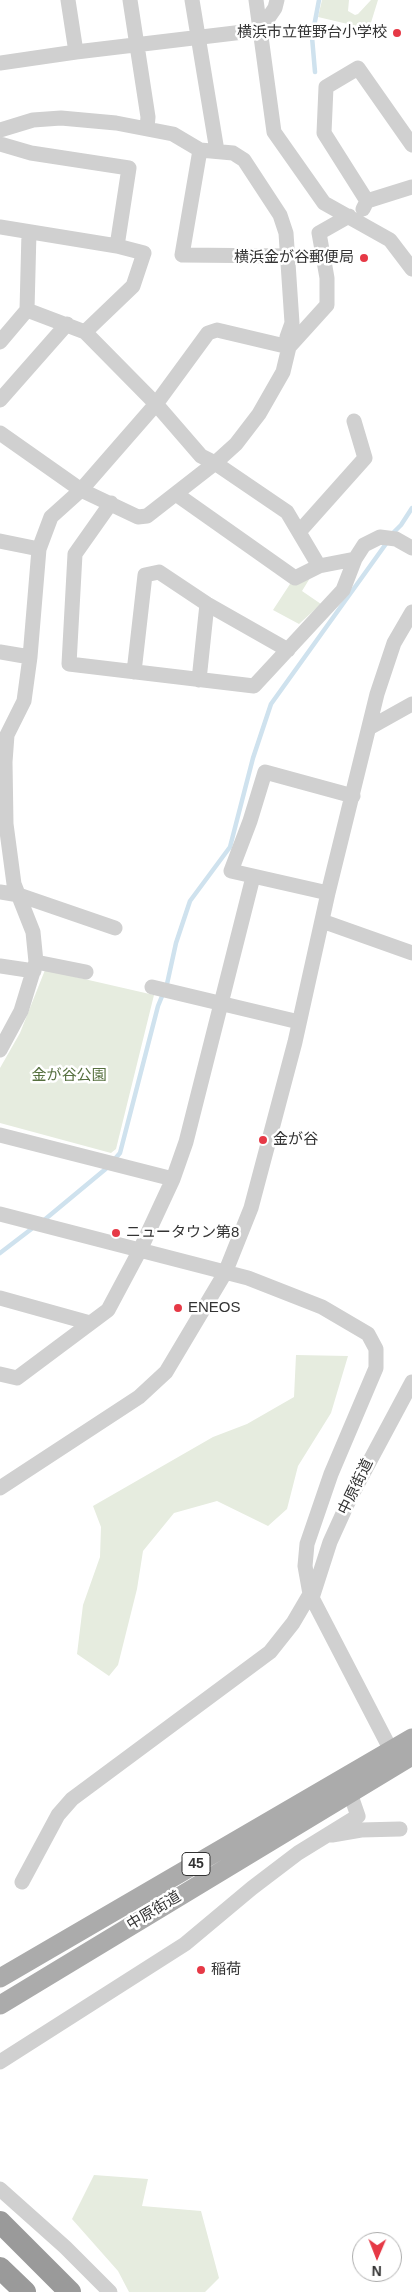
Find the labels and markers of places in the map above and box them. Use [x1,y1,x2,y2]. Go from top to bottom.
place label: 横浜市立笹野台小学校 [237,24,387,42]
marker: 横浜市立笹野台小学校 [391,27,403,39]
place label: 横浜金が谷郵便局 [234,249,354,267]
marker: 横浜金が谷郵便局 [358,252,370,264]
place label: 金が谷 [273,1131,318,1149]
marker: 金が谷 [257,1134,269,1146]
place label: ニュータウン第8 [126,1224,239,1242]
marker: ニュータウン第8 [110,1227,122,1239]
place label: ENEOS [188,1299,241,1317]
marker: ENEOS [172,1302,184,1314]
place label: 稲荷 [211,1961,241,1979]
marker: 稲荷 [195,1964,207,1976]

